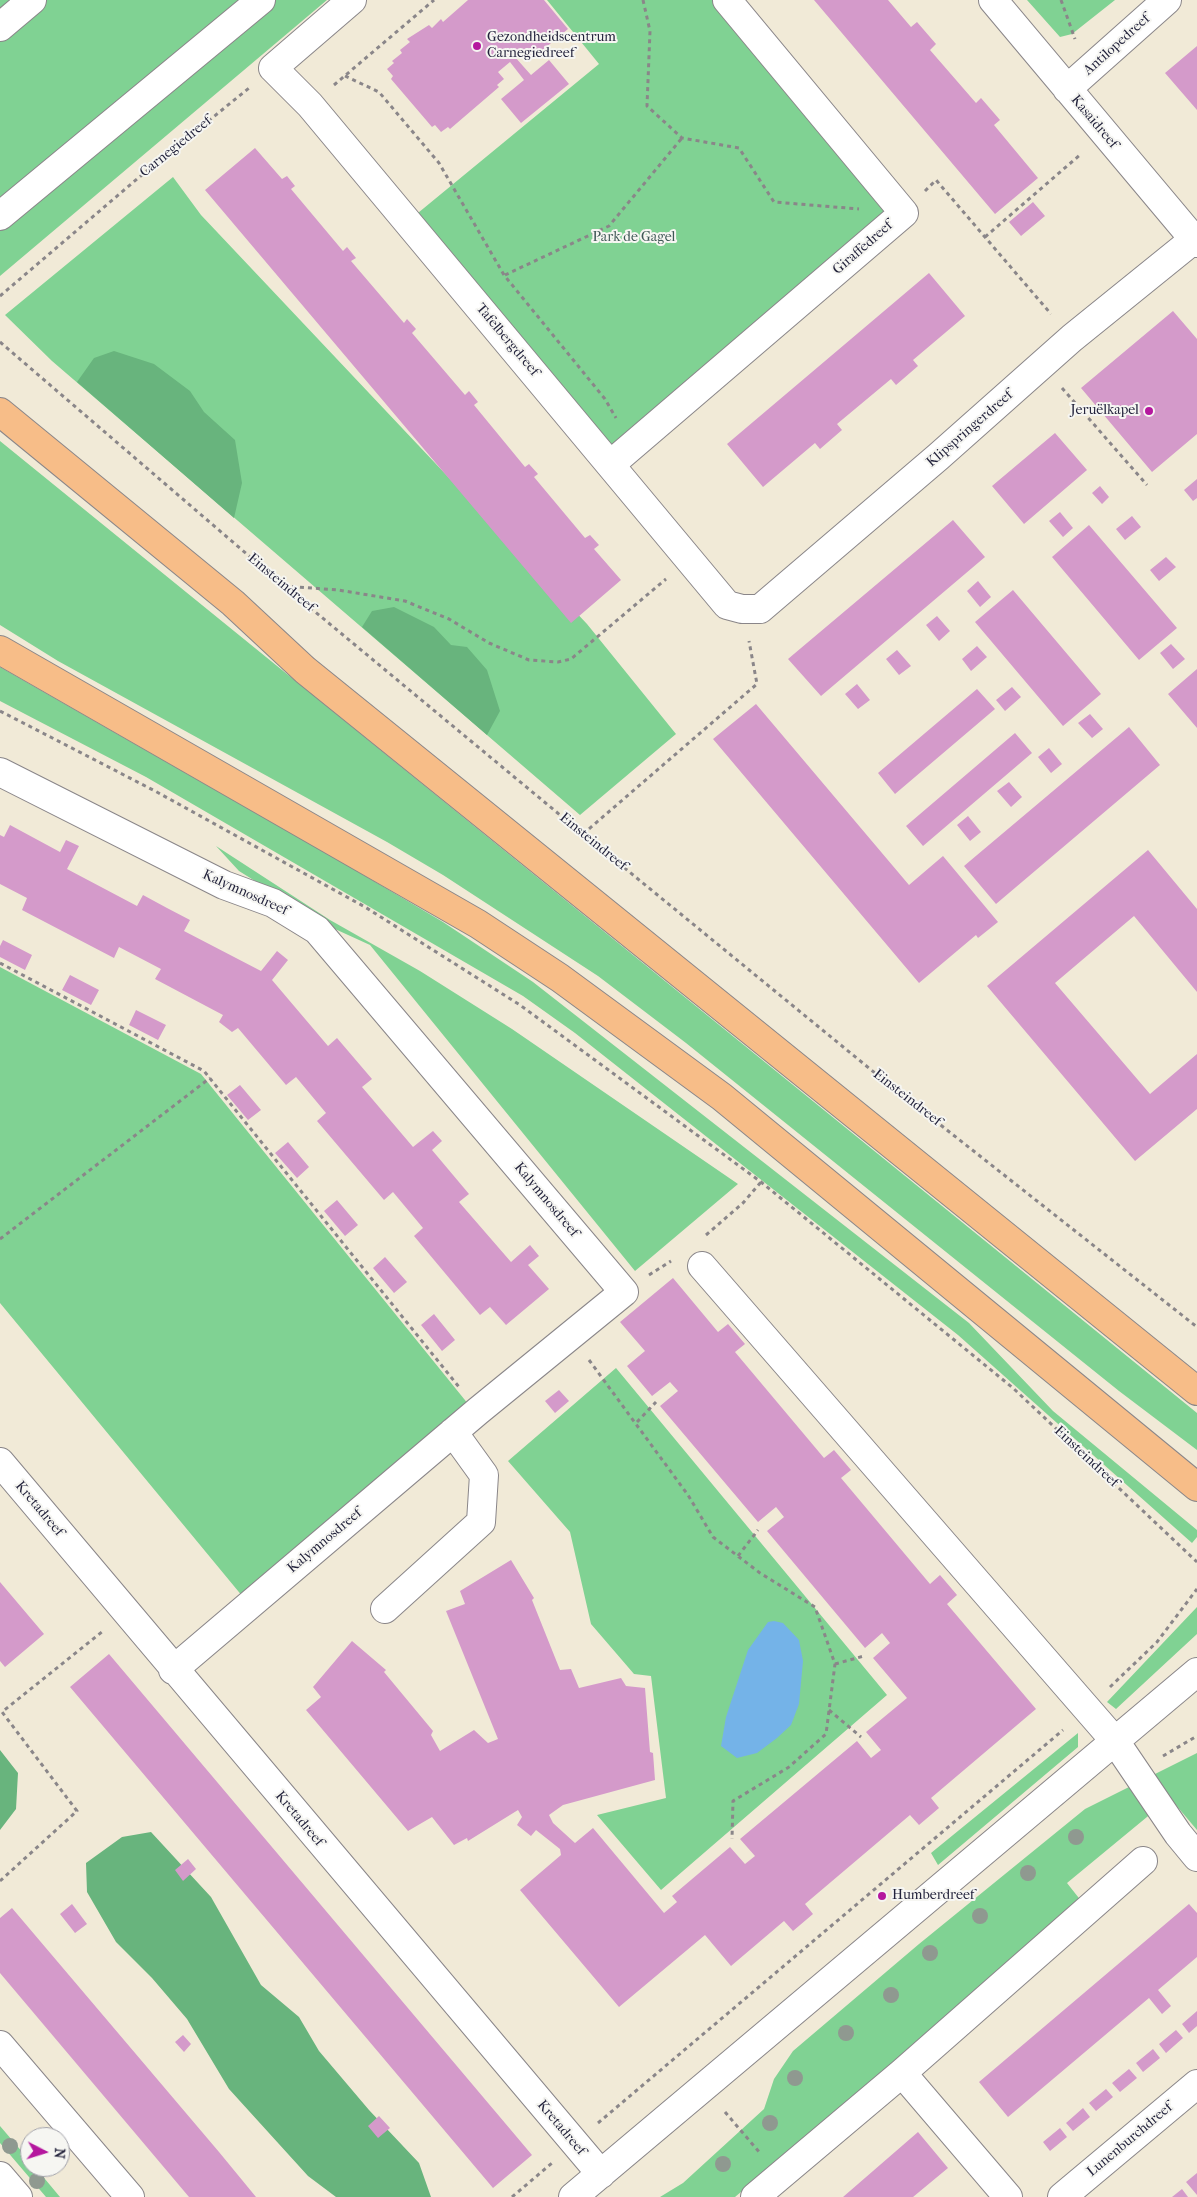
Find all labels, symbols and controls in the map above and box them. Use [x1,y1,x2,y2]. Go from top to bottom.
street label: Antilopedreef [1080,11,1154,79]
place label: Gezondheidscentrum Carnegiedreef [487,30,616,62]
marker: Gezondheidscentrum Carnegiedreef [471,40,483,52]
street label: Kasaidreef [1067,92,1121,152]
street label: Carnegiedreef [137,113,215,181]
street label: Giraffedreef [830,218,896,278]
park label: Park de Gagel [593,230,675,246]
street label: Tafelbergdreef [472,300,542,380]
street label: Klipspringerdreef [923,387,1017,471]
place label: Jeruëlkapel [1071,403,1139,419]
marker: Jeruëlkapel [1143,405,1155,417]
street label: Einsteindreef [244,550,318,616]
street label: Einsteindreef [556,810,630,874]
street label: Kalymnosdreef [200,867,290,919]
street label: Einsteindreef [869,1066,945,1130]
street label: Kalymnosdreef [510,1159,582,1241]
street label: Einsteindreef [1050,1423,1122,1491]
street label: Kretadreef [11,1478,67,1540]
street label: Kalymnosdreef [284,1505,366,1577]
street label: Kretadreef [271,1788,327,1850]
place label: Humberdreef [892,1888,974,1904]
marker: Humberdreef [876,1890,888,1902]
street label: Kretadreef [533,2097,589,2159]
street label: Lunenburchdreef [1084,2099,1176,2181]
north arrow [20,2127,70,2177]
text: N [51,2147,68,2159]

